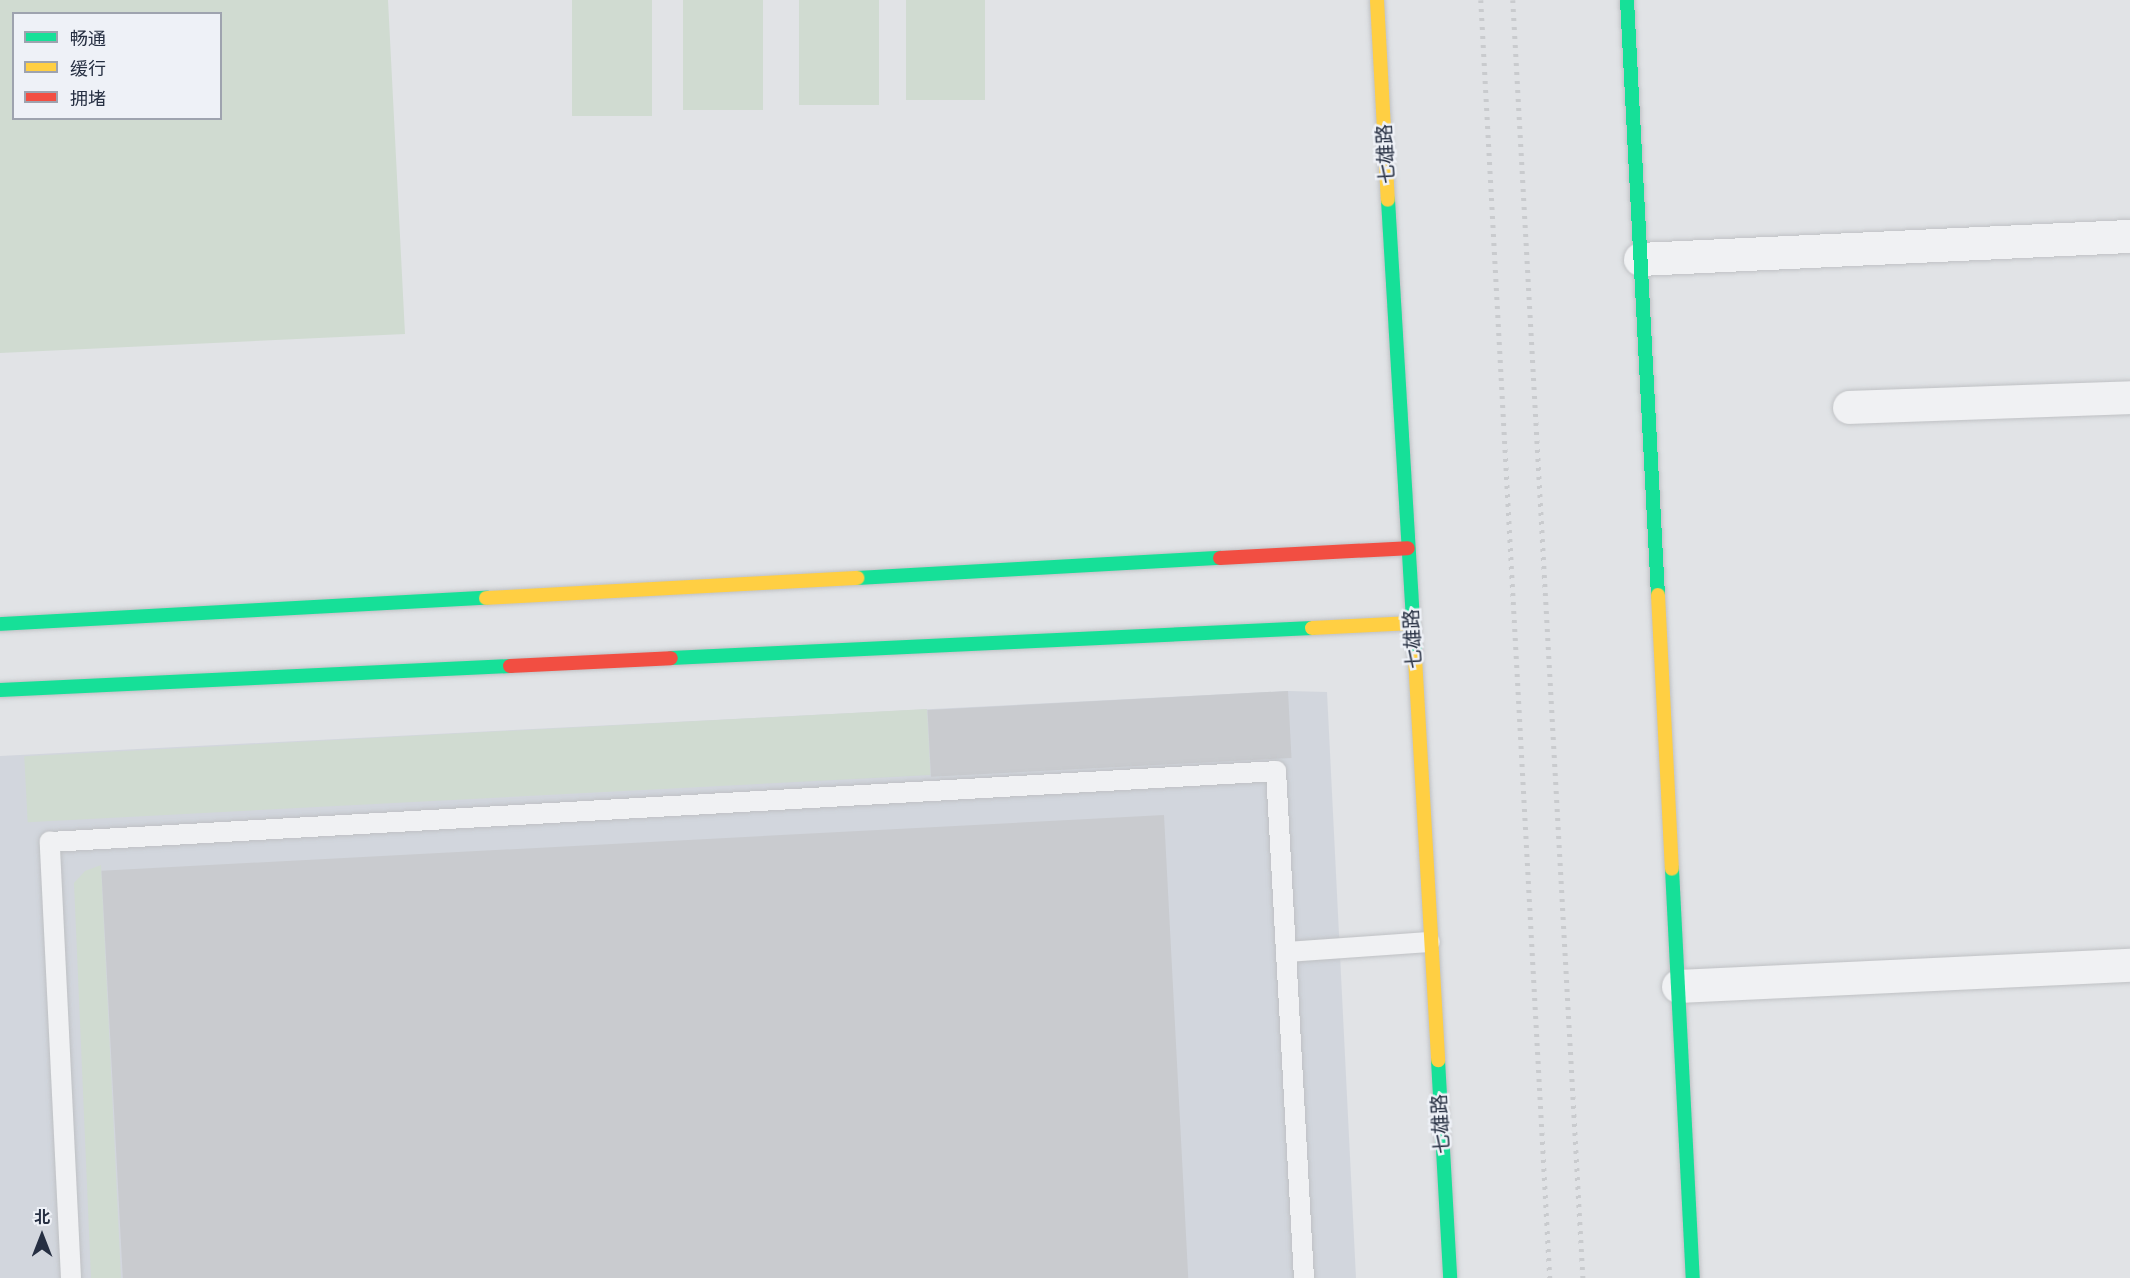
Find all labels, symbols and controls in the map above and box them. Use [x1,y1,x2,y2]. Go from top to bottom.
legend [12,12,222,120]
text: 畅通 [70,28,106,49]
text: 缓行 [70,58,106,79]
text: 拥堵 [70,88,106,109]
street label: 七雄路 [1372,123,1400,185]
street label: 七雄路 [1399,608,1427,670]
street label: 七雄路 [1427,1093,1455,1155]
north arrow [12,1206,72,1266]
text: 北 [34,1208,50,1227]

